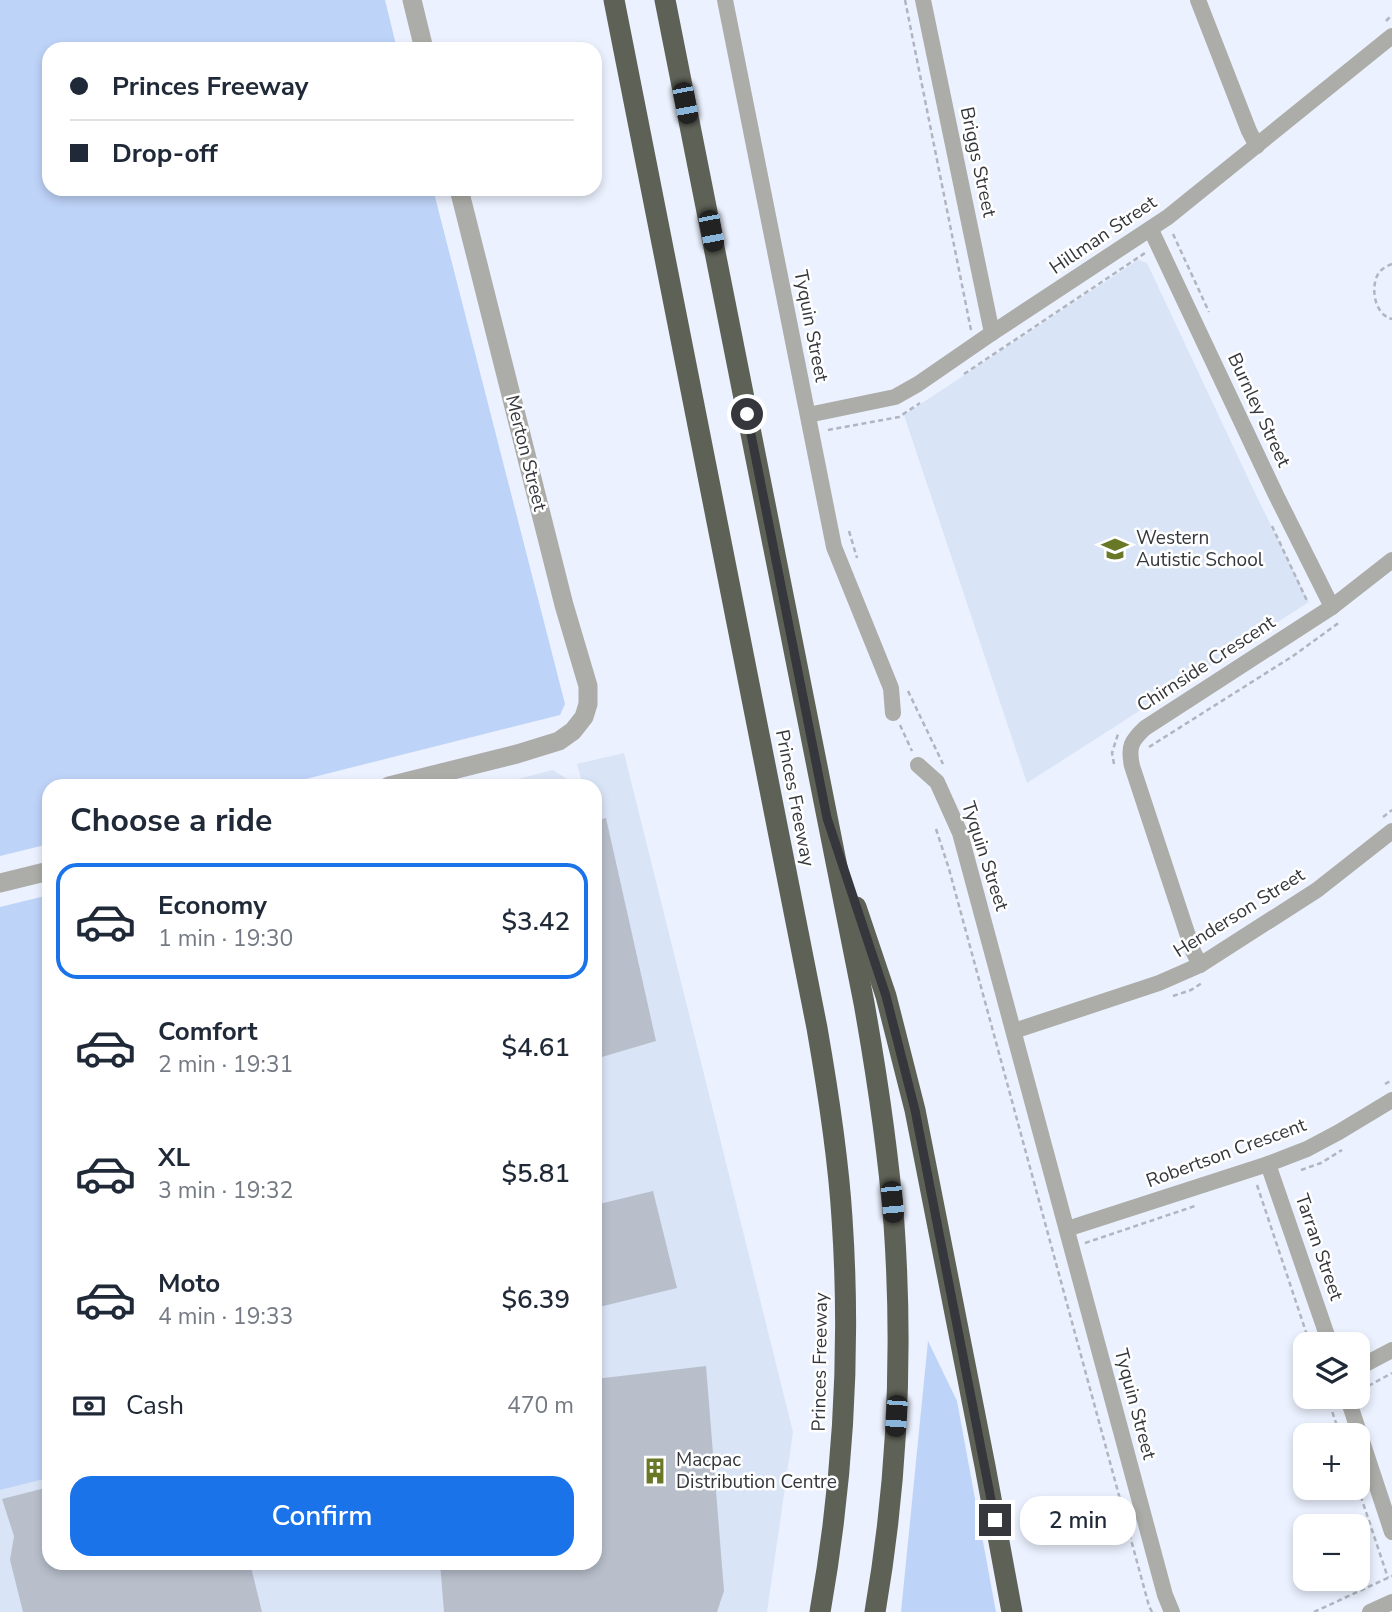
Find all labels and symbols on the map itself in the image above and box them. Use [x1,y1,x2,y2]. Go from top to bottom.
car [671,80,700,126]
street label: Briggs Street [954,104,1002,220]
street label: Hillman Street [1044,189,1162,280]
car [697,208,726,254]
street label: Tyquin Street [787,268,835,385]
street label: Burnley Street [1221,349,1297,472]
street label: Merton Street [499,392,553,514]
route start [731,398,763,430]
place label: Western Autistic School [1136,525,1264,573]
school or university icon: Western Autistic School [1100,534,1130,564]
street label: Chirnside Crescent [1132,609,1280,718]
street label: Princes Freeway [769,727,821,869]
street label: Tyquin Street [955,798,1015,914]
street label: Henderson Street [1168,862,1310,964]
street label: Robertson Crescent [1142,1112,1310,1194]
car [880,1180,905,1224]
street label: Tarran Street [1289,1190,1349,1304]
street label: Princes Freeway [806,1292,834,1432]
street label: Tyquin Street [1108,1346,1162,1463]
car [885,1394,908,1438]
place label: Macpac Distribution Centre [676,1447,837,1495]
building icon: Macpac Distribution Centre [640,1456,670,1486]
callout: 2 min [1020,1496,1135,1544]
route end [979,1504,1011,1536]

